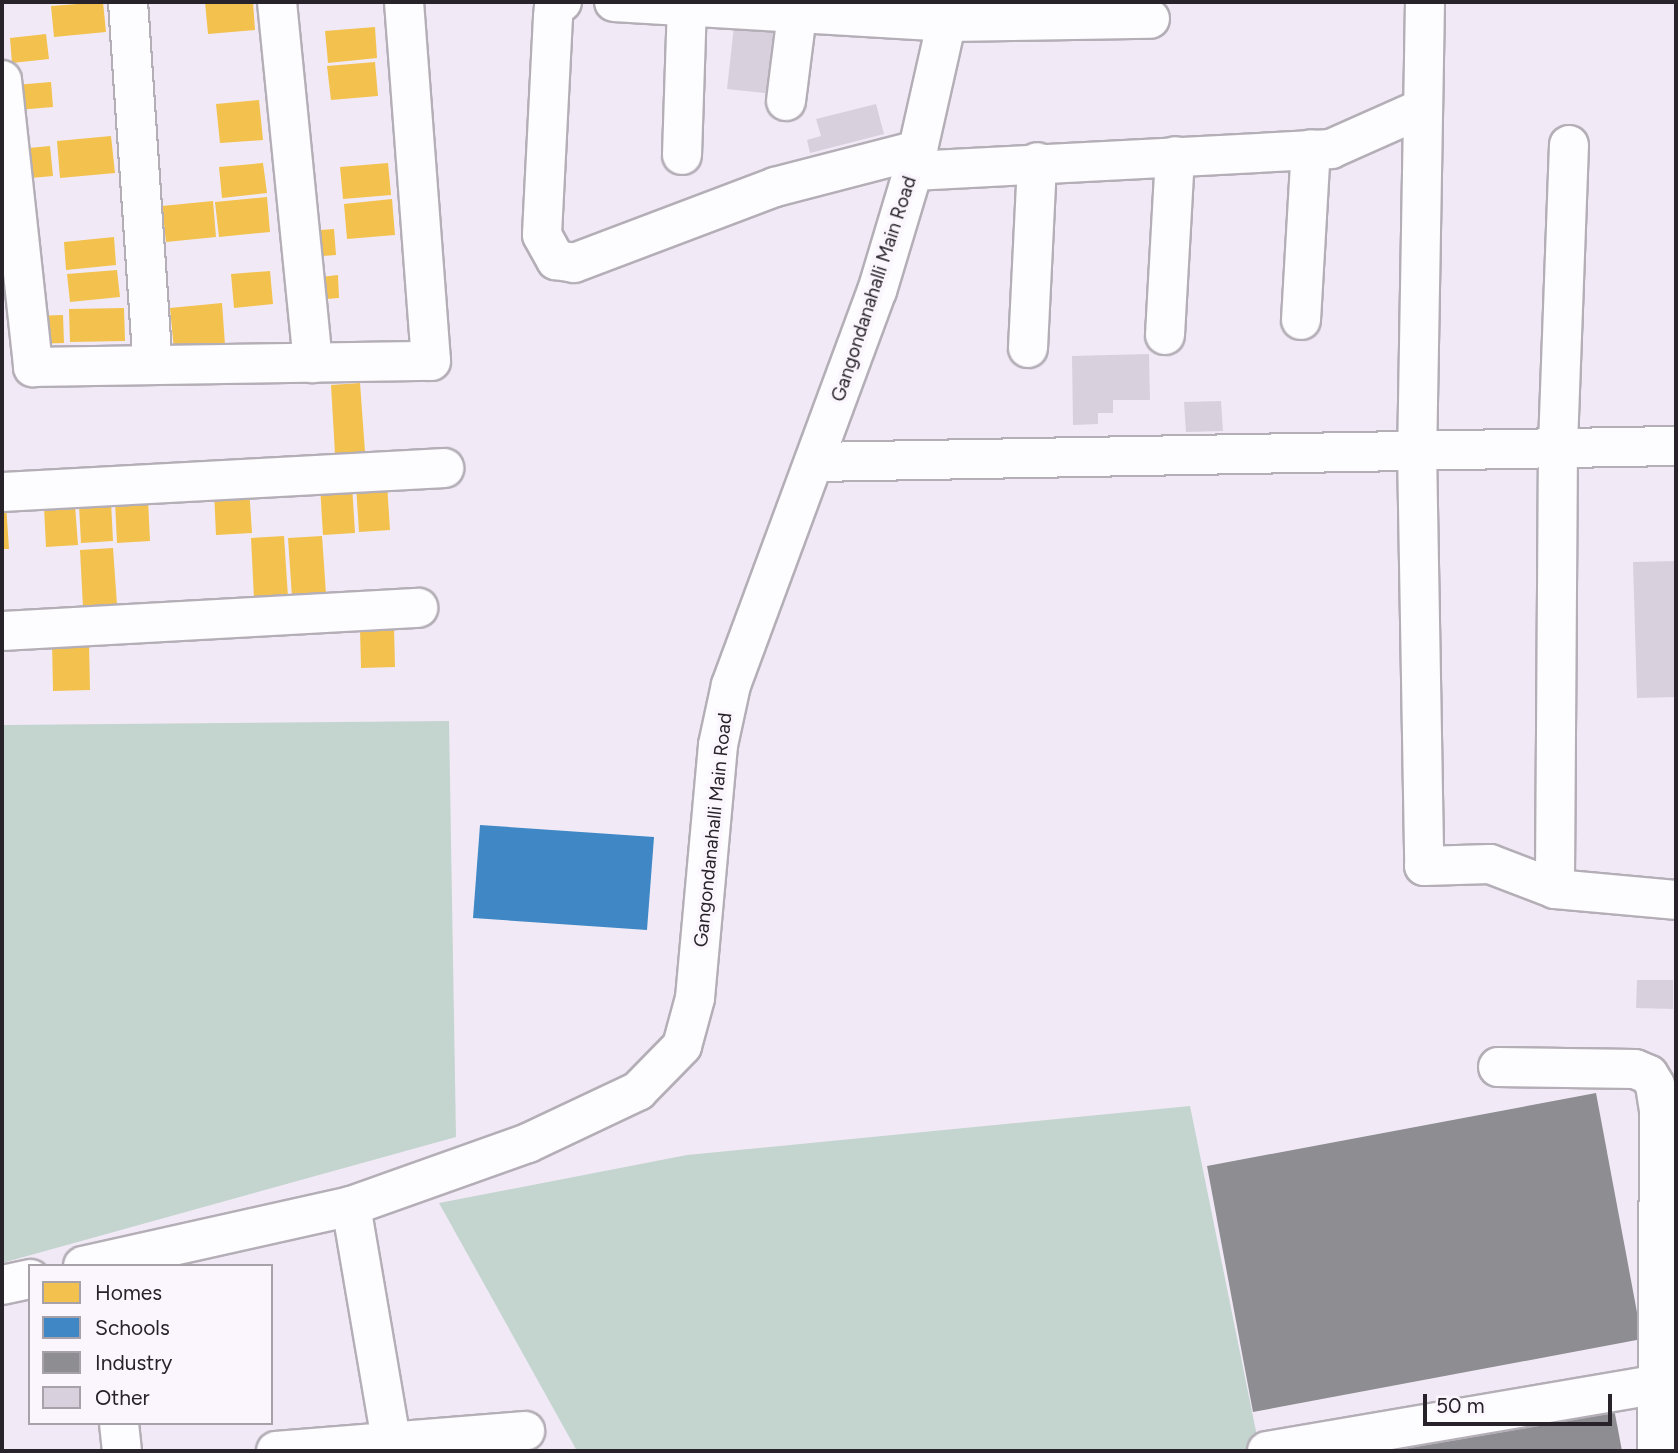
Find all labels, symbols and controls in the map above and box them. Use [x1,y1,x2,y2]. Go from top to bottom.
street label: Gangondanahalli Main Road [827,173,921,405]
street label: Gangondanahalli Main Road [689,712,737,948]
legend [28,1264,273,1425]
text: Homes [95,1280,162,1305]
text: Schools [95,1315,170,1340]
text: Industry [95,1350,172,1375]
scale bar [1426,1380,1615,1424]
text: Other [95,1385,150,1410]
text: 50 m [1436,1393,1485,1418]

